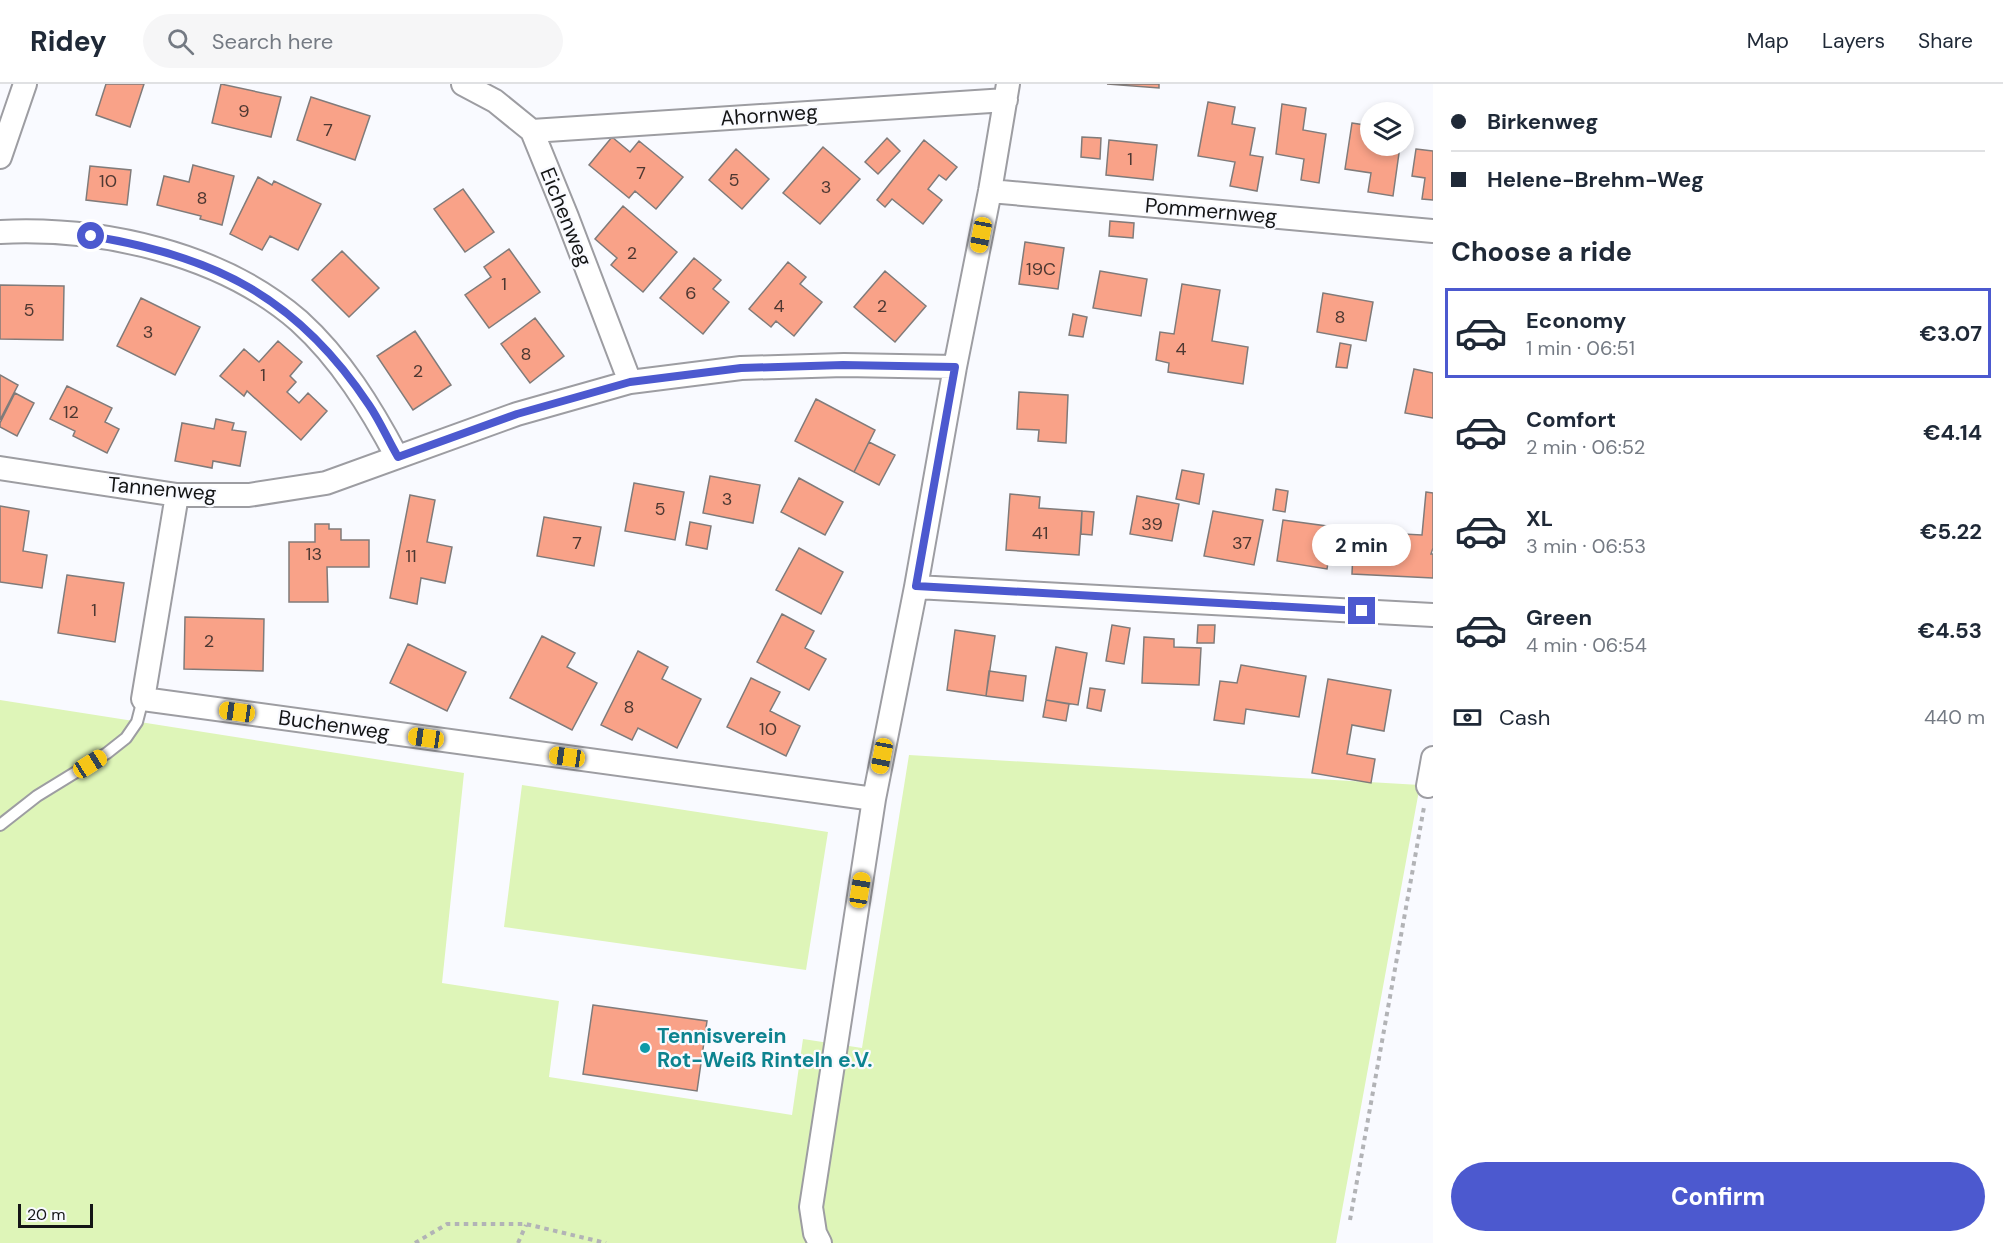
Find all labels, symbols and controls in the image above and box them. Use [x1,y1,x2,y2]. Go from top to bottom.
search box [143,14,563,68]
text: Ridey [30,23,107,60]
icon: search [164,25,197,58]
text: Search here [212,27,333,56]
text: Map [1747,27,1789,55]
text: Layers [1822,27,1885,55]
text: Share [1918,27,1973,55]
street label: Ahornweg [719,98,819,132]
house number: 9 [238,99,250,123]
map controls [1360,102,1414,156]
button: layers [1360,102,1414,156]
text: Birkenweg [1487,107,1598,136]
house number: 7 [323,118,333,142]
house number: 1 [1127,147,1133,171]
house number: 7 [636,161,646,185]
street label: Eichenweg [534,163,599,271]
text: Helene-Brehm-Weg [1487,165,1704,194]
house number: 5 [729,168,739,192]
house number: 10 [99,169,117,193]
house number: 3 [821,175,831,199]
house number: 8 [197,186,207,210]
street label: Pommernweg [1144,191,1278,231]
car [969,216,993,254]
route start [77,222,104,249]
text: Choose a ride [1451,234,1632,269]
house number: 2 [627,241,637,265]
house number: 19C [1026,257,1056,281]
house number: 1 [501,272,507,296]
house number: 6 [685,281,697,305]
house number: 4 [774,294,785,318]
house number: 2 [877,294,887,318]
house number: 5 [24,298,34,322]
house number: 8 [1335,305,1345,329]
icon: car [1454,306,1508,360]
text: Economy [1526,306,1626,335]
text: €3.07 [1920,319,1982,348]
house number: 3 [143,320,153,344]
text: 1 min · 06:51 [1526,335,1635,361]
house number: 4 [1176,337,1187,361]
house number: 8 [521,342,531,366]
house number: 2 [413,359,423,383]
house number: 1 [260,363,266,387]
house number: 12 [63,400,79,424]
icon: car [1454,405,1508,459]
text: Comfort [1526,405,1616,434]
text: €4.14 [1923,418,1982,447]
text: 2 min · 06:52 [1526,434,1645,460]
street label: Tannenweg [107,470,218,508]
house number: 3 [722,487,732,511]
house number: 5 [655,497,665,521]
icon: car [1454,504,1508,558]
text: XL [1526,504,1553,533]
house number: 39 [1141,512,1163,536]
text: €5.22 [1920,517,1982,546]
house number: 41 [1032,521,1048,545]
callout: 2 min [1312,524,1412,566]
house number: 7 [572,531,582,555]
house number: 37 [1232,531,1252,555]
text: 2 min [1335,532,1388,558]
text: 3 min · 06:53 [1526,533,1646,559]
house number: 13 [306,542,322,566]
house number: 11 [405,544,417,568]
route end [1348,597,1375,624]
house number: 1 [91,598,97,622]
icon: car [1454,603,1508,657]
text: Green [1526,603,1592,632]
text: €4.53 [1918,616,1982,645]
house number: 2 [204,629,214,653]
text: 4 min · 06:54 [1526,632,1647,658]
house number: 8 [624,695,634,719]
car [218,701,256,723]
icon: cash [1451,701,1484,734]
street label: Buchenweg [277,703,392,747]
text: Cash [1499,703,1550,732]
text: 440 m [1924,704,1985,730]
house number: 10 [759,717,777,741]
car [407,727,445,749]
car [870,737,894,775]
car [548,746,586,768]
car [70,747,110,781]
car [848,871,872,909]
place label: Tennisverein Rot-Weiß Rinteln e.V. [657,1022,873,1074]
marker: Tennisverein Rot-Weiß Rinteln e.V. [638,1041,652,1055]
button: Confirm [1451,1162,1985,1231]
scale bar [18,1201,93,1228]
text: 20 m [27,1204,66,1225]

